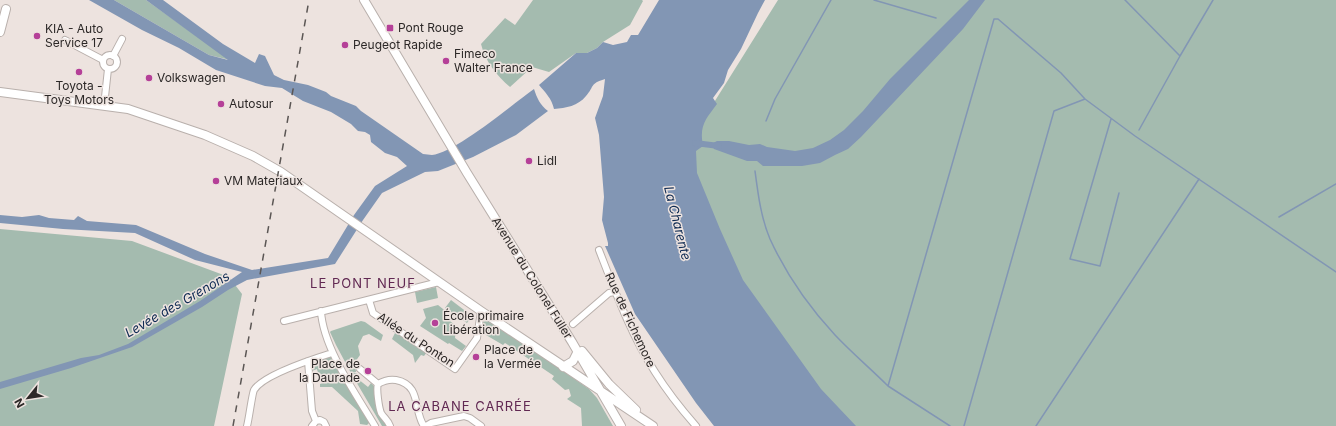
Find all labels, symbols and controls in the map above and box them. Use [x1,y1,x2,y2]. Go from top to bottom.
place label: Pont Rouge [398,20,463,35]
place label: KIA - Auto Service 17 [45,21,103,50]
marker: Pont Rouge [385,23,395,33]
marker: KIA - Auto Service 17 [32,31,42,41]
place label: Peugeot Rapide [353,37,443,52]
marker: Peugeot Rapide [340,40,350,50]
place label: Fimeco Walter France [454,46,533,75]
marker: Fimeco Walter France [441,56,451,66]
marker: Toyota - Toys Motors [74,67,84,77]
place label: Volkswagen [157,70,226,85]
marker: Volkswagen [144,73,154,83]
place label: Toyota - Toys Motors [44,78,114,107]
place label: Autosur [229,96,274,111]
marker: Autosur [216,99,226,109]
place label: Lidl [537,153,557,168]
marker: Lidl [524,156,534,166]
place label: VM Materiaux [224,173,303,188]
marker: VM Materiaux [211,176,221,186]
water label: La Charente [661,184,695,262]
street label: Avenue du Colonel Fuller [489,214,576,342]
water label: Levée des Grenons [122,267,232,340]
street label: Rue de Fichemore [602,270,659,370]
district label: LE PONT NEUF [310,275,416,291]
place label: École primaire Libération [443,308,524,337]
street label: Allée du Ponton [375,309,458,370]
marker: École primaire Libération [430,318,440,328]
place label: Place de la Vermée [484,342,541,371]
marker: Place de la Vermée [471,352,481,362]
place label: Place de la Daurade [299,356,360,385]
marker: Place de la Daurade [363,366,373,376]
north arrow [8,378,48,418]
text: N [11,396,27,410]
district label: LA CABANE CARRÉE [388,398,532,414]

